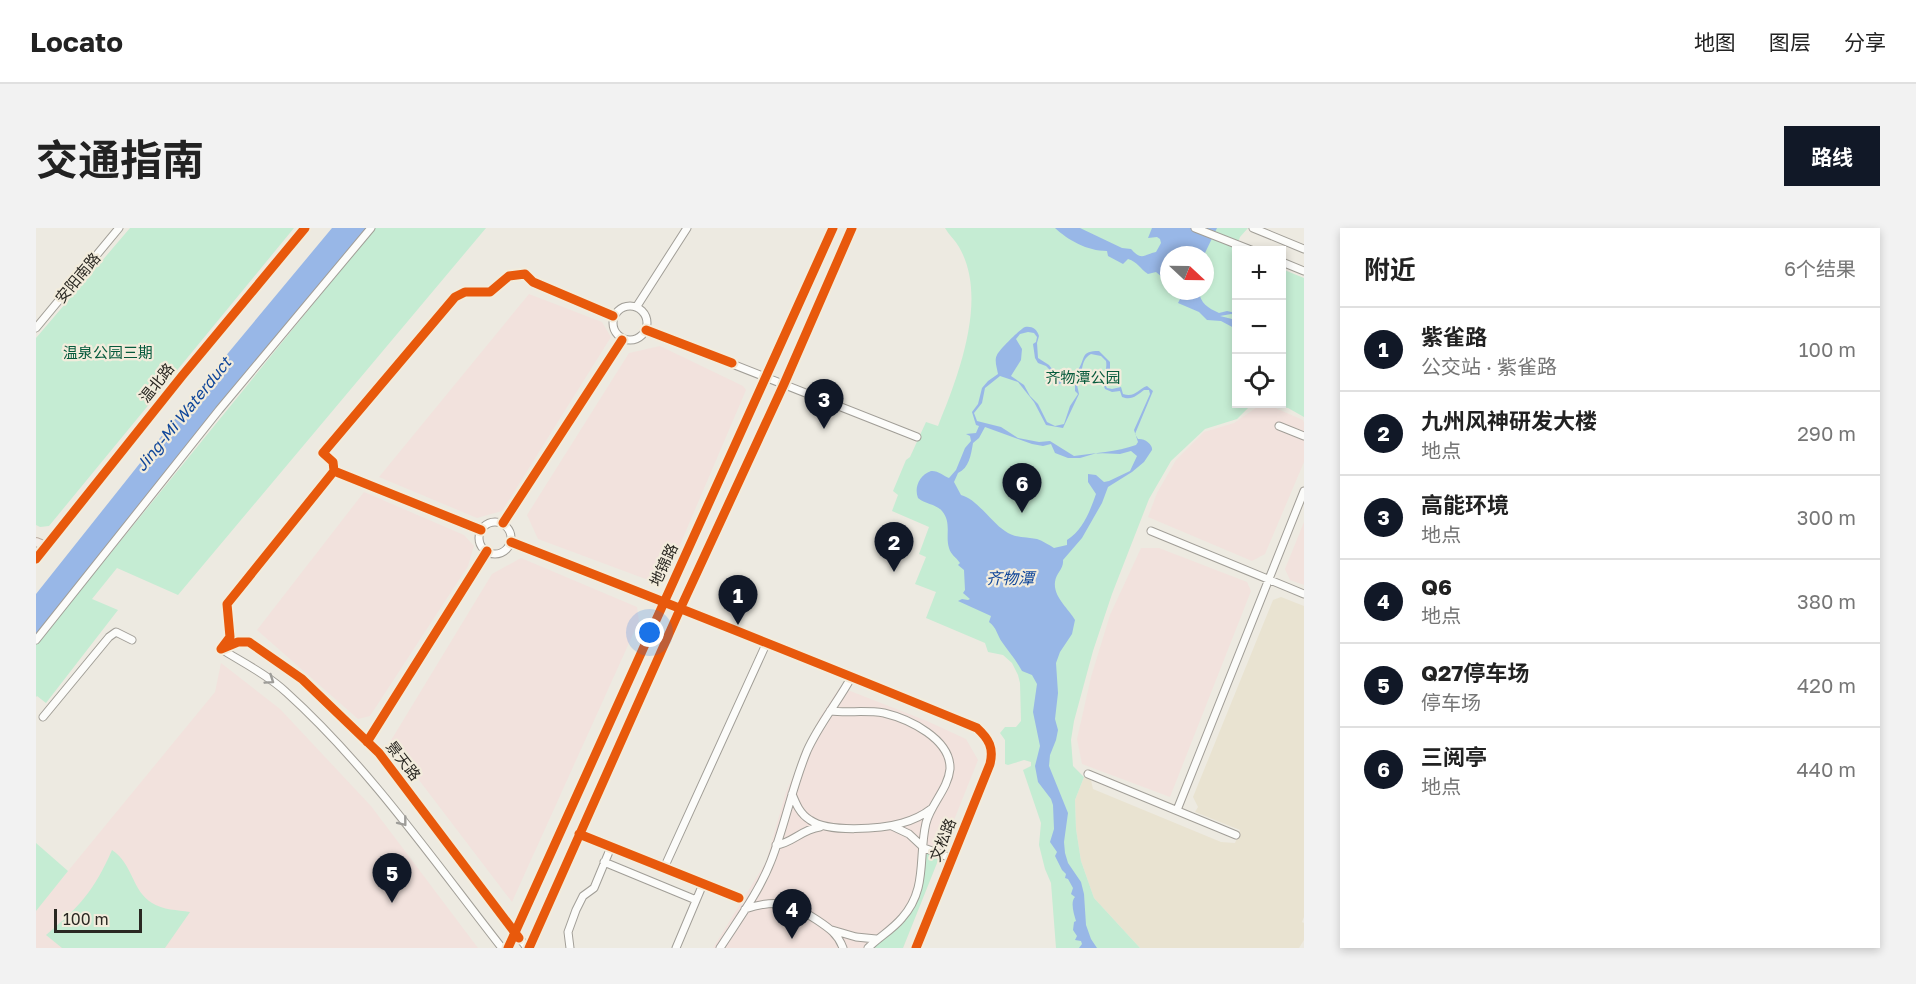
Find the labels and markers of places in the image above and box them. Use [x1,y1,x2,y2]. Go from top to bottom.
pin: 3 [804,380,844,429]
pin: 6 [1002,464,1042,513]
pin: 2 [874,522,914,572]
pin: 1 [718,576,758,625]
pin: 5 [372,854,412,903]
pin: 4 [772,890,812,939]

